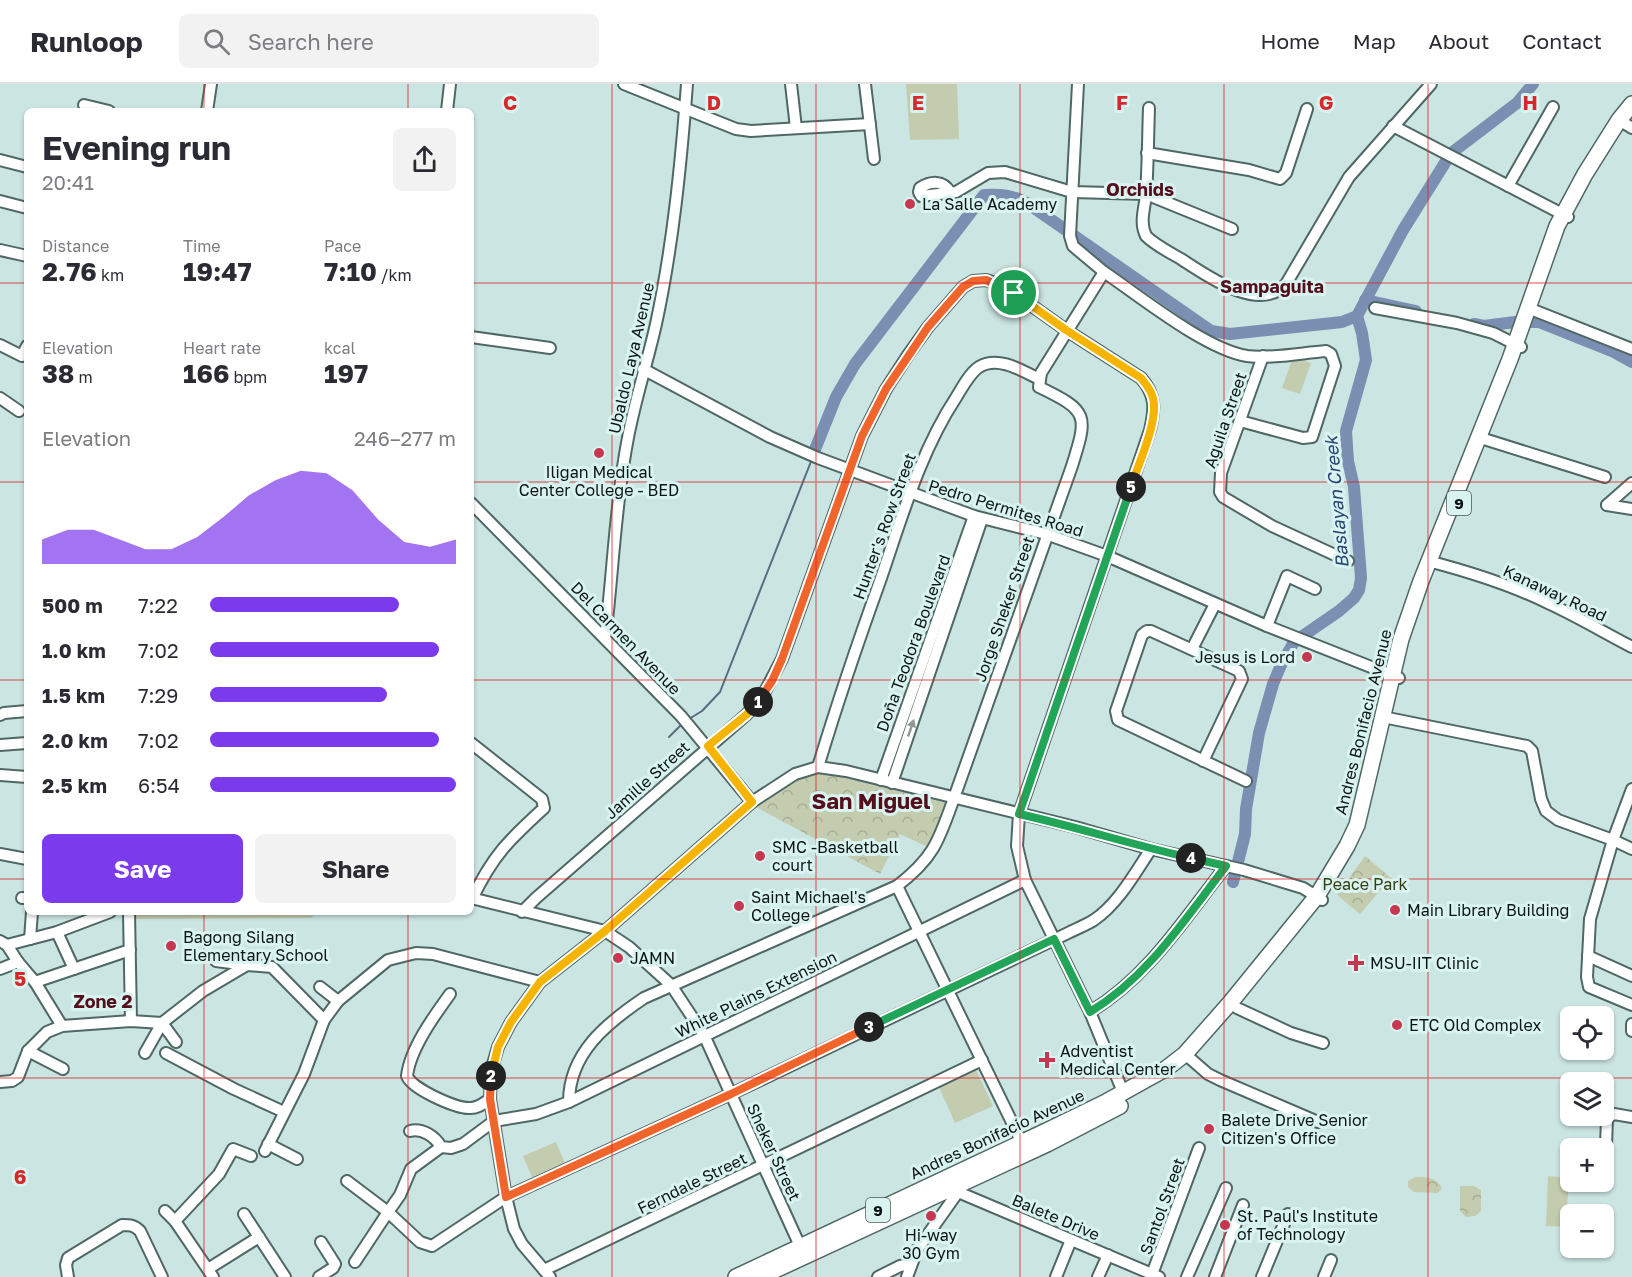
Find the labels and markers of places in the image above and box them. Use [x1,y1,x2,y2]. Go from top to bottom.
place label: La Salle Academy [922,194,1057,214]
marker: La Salle Academy [903,197,917,211]
pin [988,267,1039,318]
marker: Iligan Medical Center College - BED [592,446,606,460]
place label: Iligan Medical Center College - BED [519,462,679,500]
pin: 5 [1116,472,1146,502]
place label: Jesus is Lord [1195,647,1295,667]
marker: Jesus is Lord [1300,650,1314,664]
pin: 1 [743,687,773,717]
place label: SMC -Basketball court [772,837,899,875]
pin: 4 [1176,843,1206,873]
marker: SMC -Basketball court [753,849,767,863]
place label: Saint Michael's College [751,887,866,925]
marker: Saint Michael's College [732,899,746,913]
place label: Main Library Building [1407,900,1569,920]
marker: Main Library Building [1388,903,1402,917]
place label: Bagong Silang Elementary School [183,927,328,965]
marker: Bagong Silang Elementary School [164,939,178,953]
place label: JAMN [630,948,675,968]
marker: JAMN [611,951,625,965]
place label: MSU-IIT Clinic [1370,953,1479,973]
marker: MSU-IIT Clinic [1347,954,1365,972]
pin: 3 [854,1012,884,1042]
place label: ETC Old Complex [1409,1015,1541,1035]
marker: ETC Old Complex [1390,1018,1404,1032]
place label: Adventist Medical Center [1060,1041,1176,1079]
marker: Adventist Medical Center [1038,1051,1056,1069]
pin: 2 [476,1061,506,1091]
place label: Balete Drive Senior Citizen's Office [1221,1110,1368,1148]
marker: Balete Drive Senior Citizen's Office [1202,1122,1216,1136]
place label: St. Paul's Institute of Technology [1237,1206,1378,1244]
marker: Hi-way 30 Gym [924,1209,938,1223]
marker: St. Paul's Institute of Technology [1218,1218,1232,1232]
place label: Hi-way 30 Gym [902,1225,960,1263]

